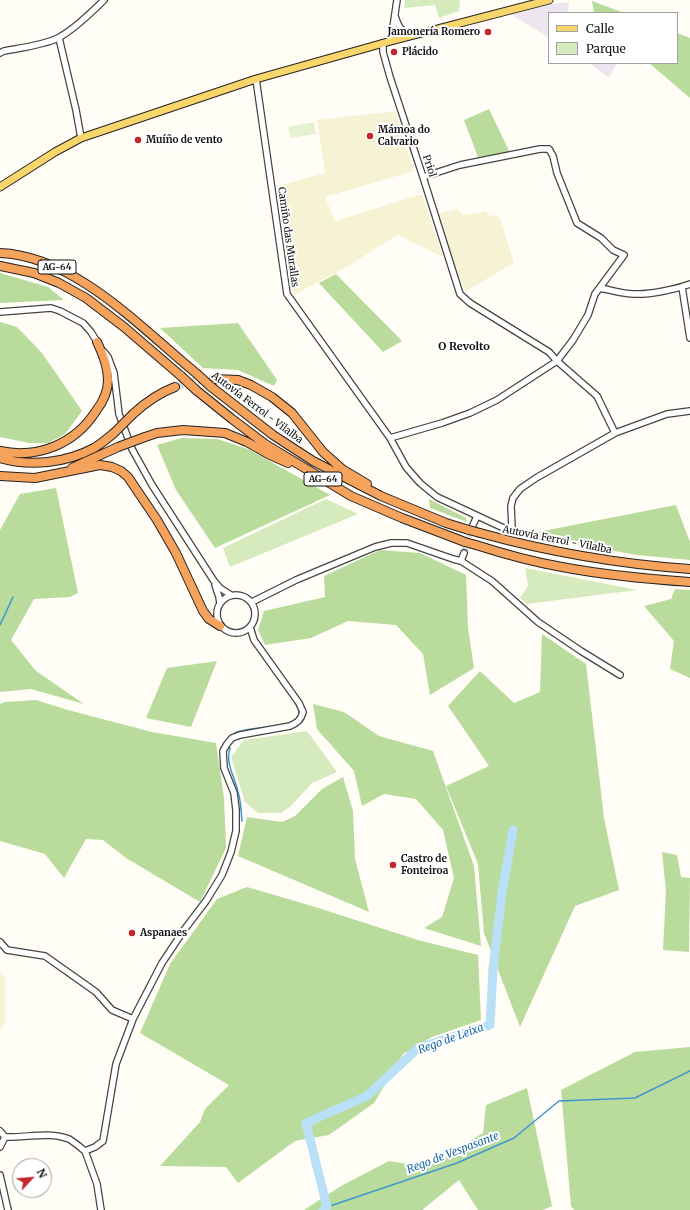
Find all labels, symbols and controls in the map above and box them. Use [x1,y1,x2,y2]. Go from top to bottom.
legend [548,12,678,64]
text: Calle [586,21,614,36]
place label: Jamonería Romero [388,26,480,38]
marker: Jamonería Romero [483,27,493,37]
text: Parque [586,41,626,56]
place label: Plácido [402,46,438,58]
marker: Plácido [389,47,399,57]
place label: Mámoa do Calvario [378,124,430,148]
marker: Mámoa do Calvario [365,131,375,141]
place label: Muíño de vento [146,134,222,146]
marker: Muíño de vento [133,135,143,145]
street label: Priol [420,153,438,179]
street label: Camiño das Murallas [275,186,301,288]
road number: AG-64 [38,260,76,274]
district label: O Revolto [438,340,490,354]
street label: Autovía Ferrol - Vilalba [209,370,305,446]
road number: AG-64 [304,472,342,486]
street label: Autovía Ferrol - Vilalba [501,524,613,556]
place label: Castro de Fonteiroa [401,853,448,876]
marker: Castro de Fonteiroa [388,860,398,870]
place label: Aspanaes [140,927,187,939]
marker: Aspanaes [127,928,137,938]
water label: Rego de Leixa [416,1021,486,1057]
water label: Rego de Vespasante [405,1129,501,1177]
north arrow [12,1158,52,1198]
text: N [34,1166,50,1180]

